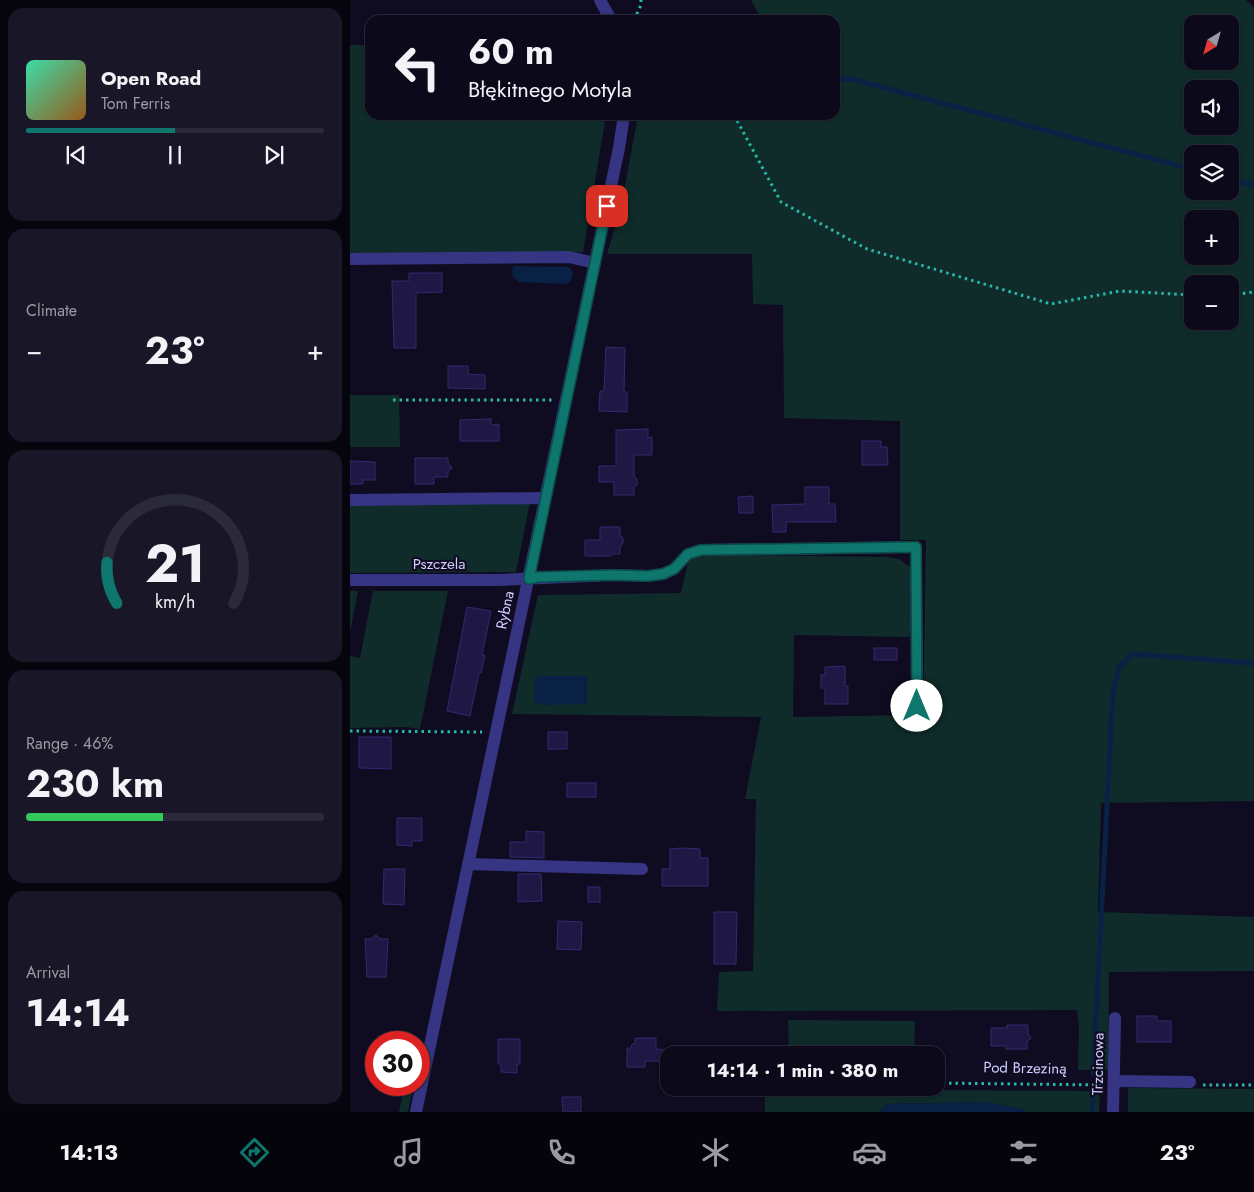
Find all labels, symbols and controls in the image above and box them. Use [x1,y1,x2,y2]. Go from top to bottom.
north arrow [1184,15,1239,70]
map controls [1184,15,1239,330]
text: 60 m [468,27,554,77]
icon: left [385,35,450,100]
text: Open Road [101,65,201,92]
text: Błękitnego Motyla [468,73,632,105]
button: sound [1184,80,1239,135]
text: Tom Ferris [101,92,170,115]
icon: previous [62,141,90,169]
icon: pause [161,141,189,169]
icon: next [260,141,288,169]
button: layers [1184,145,1239,200]
pin [586,185,628,227]
icon: arrive [593,192,621,220]
button: + [1184,210,1239,265]
button: − [1184,275,1239,330]
text: Climate [26,299,77,322]
text: 23° [145,323,205,378]
text: − [26,330,43,371]
text: + [307,330,324,371]
text: 21 [145,526,205,602]
street label: Pszczela [413,553,465,575]
text: km/h [155,589,195,615]
street label: Rybna [490,589,520,631]
position arrow [890,679,942,731]
text: Range · 46% [26,732,113,755]
text: 230 km [26,756,164,811]
text: Arrival [26,961,70,984]
text: 14:14 [26,985,130,1040]
speed limit sign: 30 [365,1031,430,1096]
street label: Trzcinowa [1086,1033,1110,1095]
street label: Pod Brzeziną [983,1056,1067,1080]
text: 14:14 · 1 min · 380 m [707,1057,898,1084]
icon: directions [237,1135,272,1170]
icon: music [391,1135,426,1170]
icon: phone [544,1135,579,1170]
icon: climate [698,1135,733,1170]
icon: car [852,1135,887,1170]
icon: filters [1006,1135,1041,1170]
text: 14:13 [59,1136,118,1168]
text: 23° [1160,1136,1194,1168]

